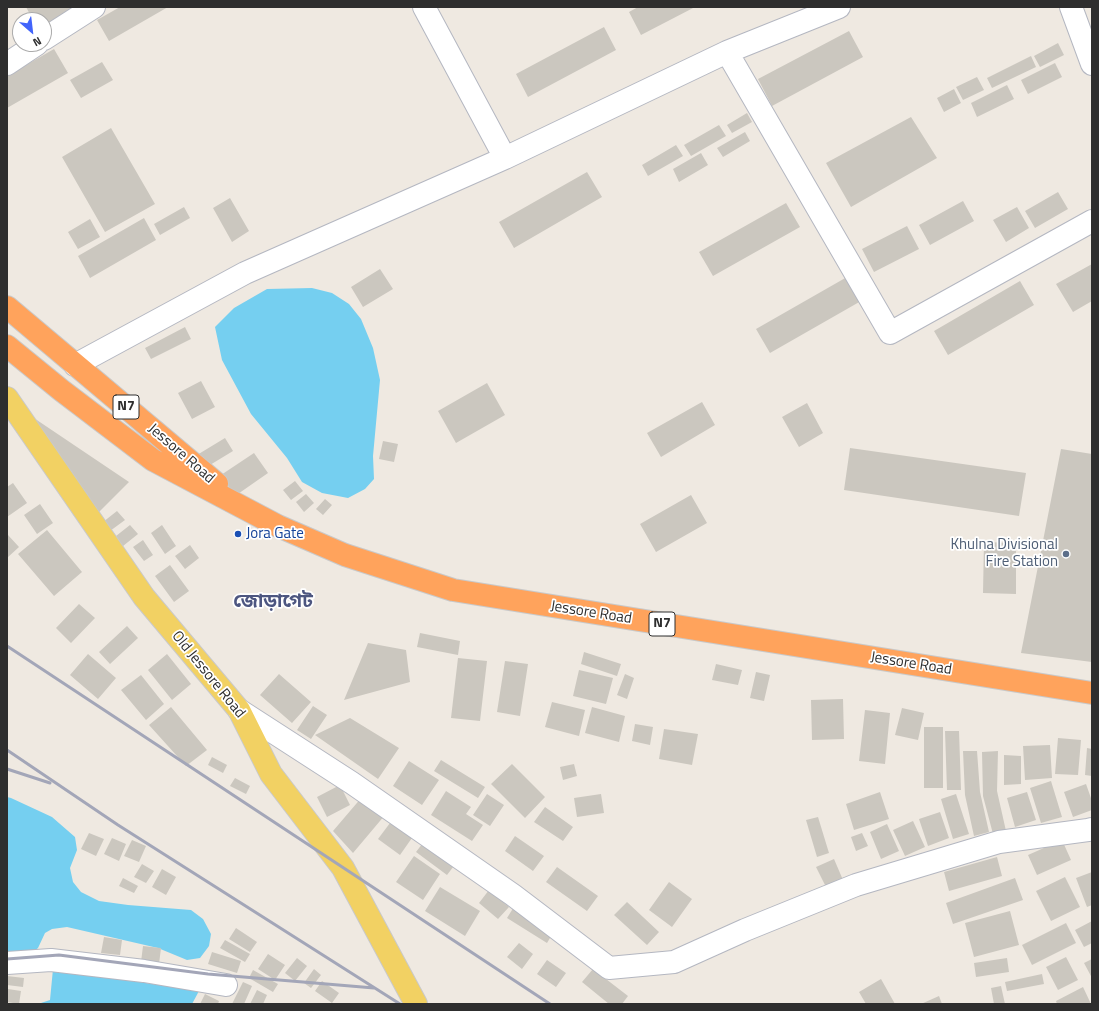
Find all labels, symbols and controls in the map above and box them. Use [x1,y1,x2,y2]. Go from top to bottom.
north arrow [12,12,52,52]
text: N [30,33,44,51]
road number: N7 [113,395,139,419]
street label: Jessore Road [144,420,218,488]
place label: Jora Gate [246,525,304,543]
marker: Jora Gate [233,529,243,539]
place label: Khulna Divisional Fire Station [950,536,1058,571]
marker: Khulna Divisional Fire Station [1061,549,1071,559]
district label: জোড়াগেট [233,591,313,613]
street label: Jessore Road [549,598,633,628]
road number: N7 [649,612,675,636]
street label: Old Jessore Road [167,628,249,722]
street label: Jessore Road [869,649,953,679]

